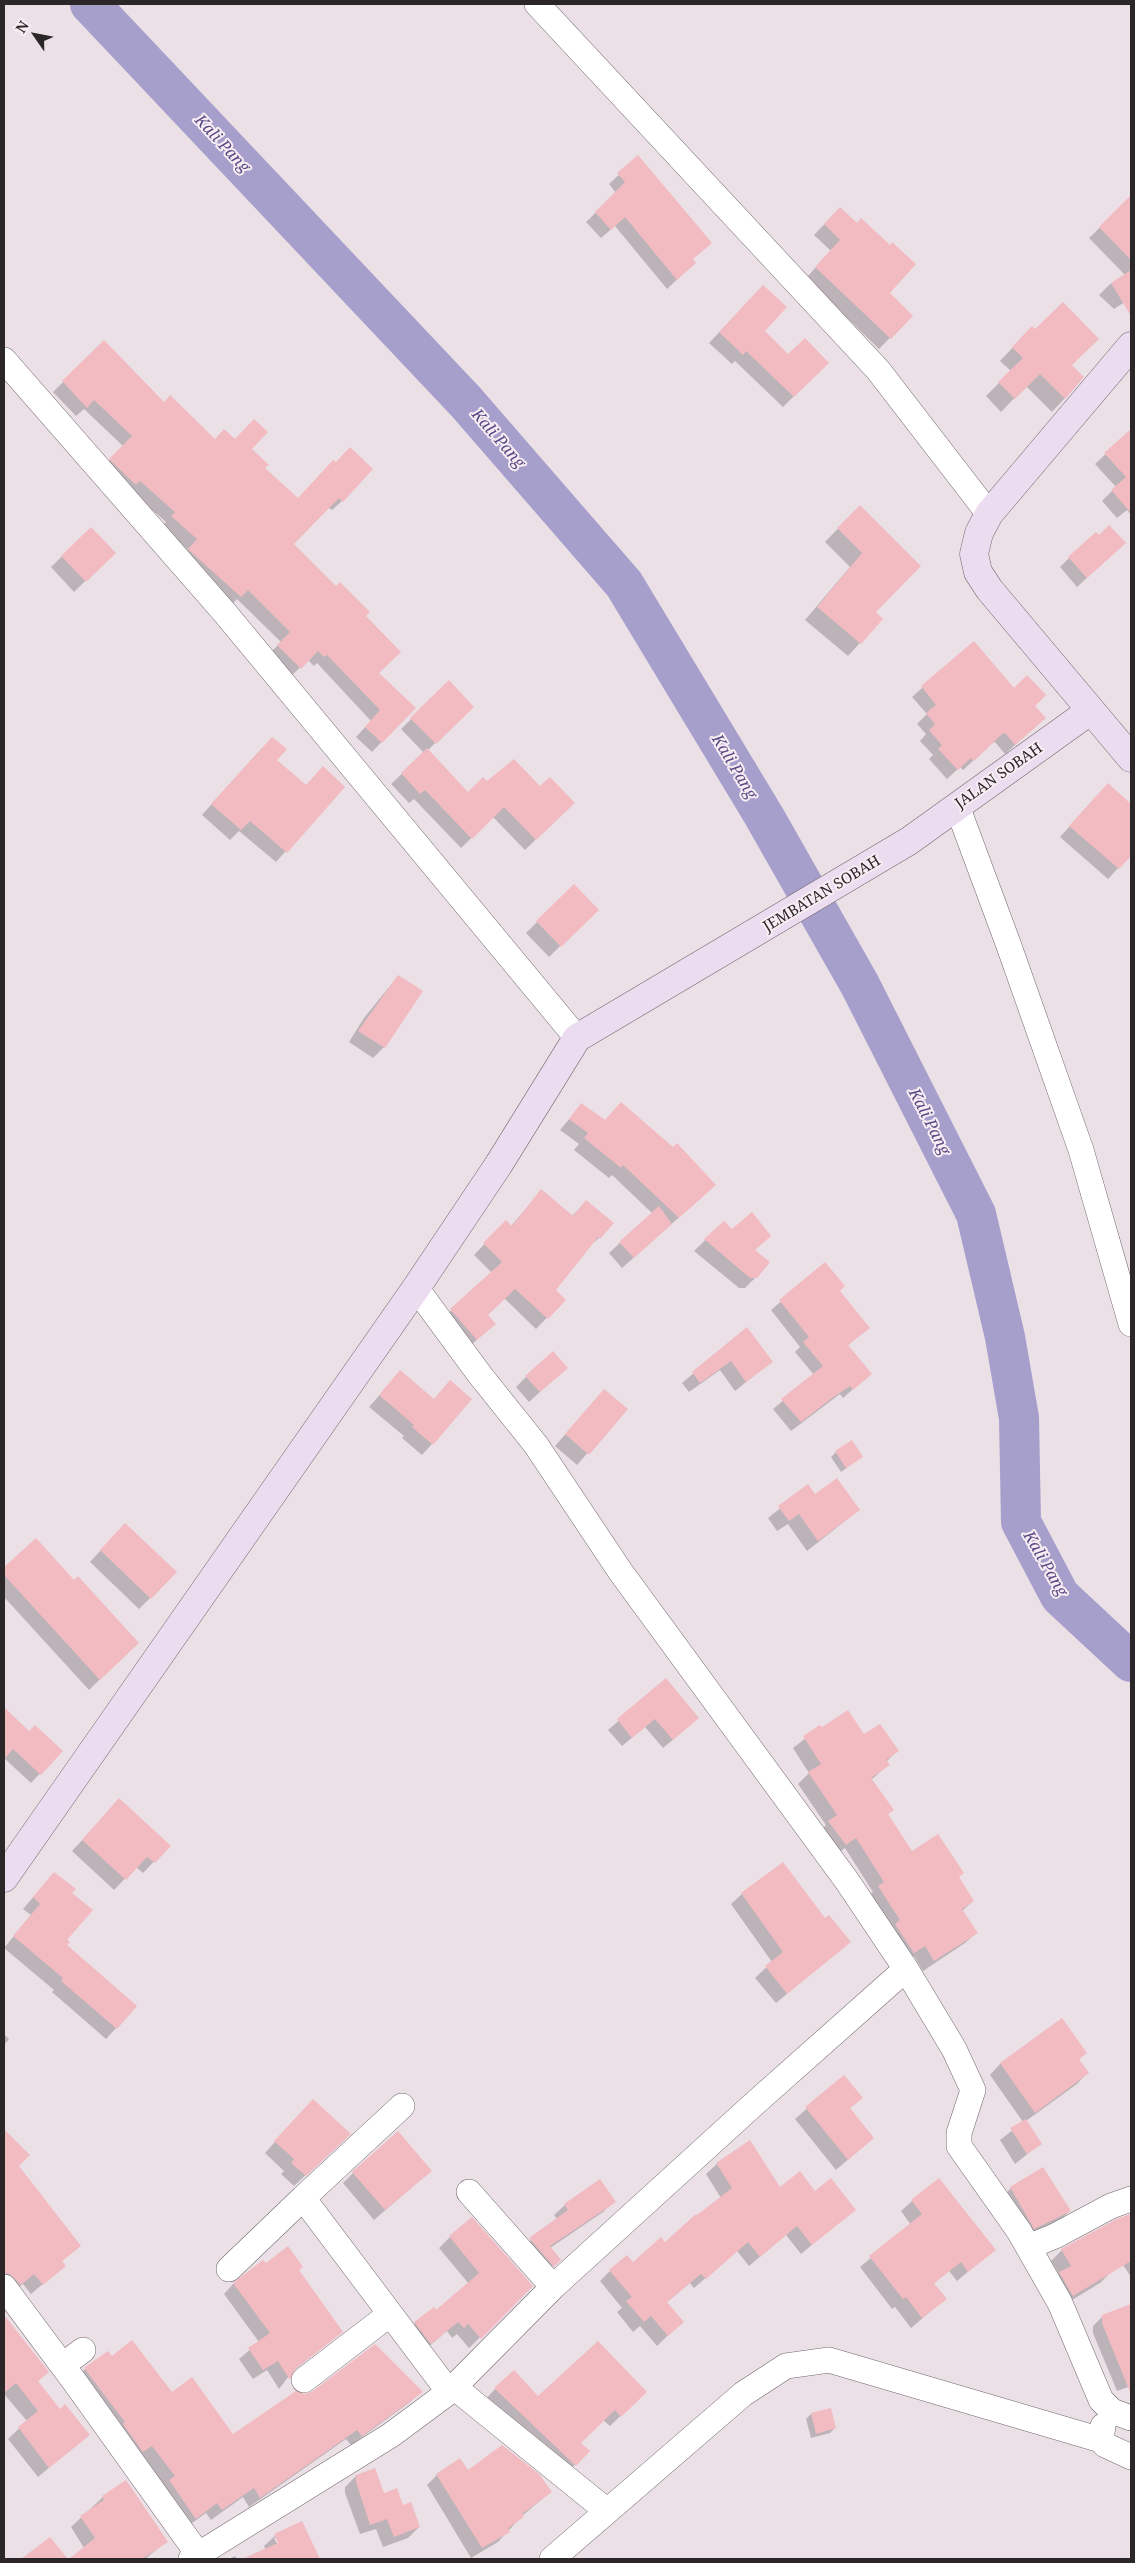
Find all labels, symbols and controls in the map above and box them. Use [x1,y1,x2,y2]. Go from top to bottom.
north arrow [10,10,60,60]
text: N [11,17,33,36]
water label: Kali Pang [190,111,254,177]
water label: Kali Pang [467,406,529,472]
water label: Kali Pang [707,731,761,803]
street label: JALAN SOBAH [952,739,1046,813]
street label: JEMBATAN SOBAH [760,852,884,936]
water label: Kali Pang [904,1086,954,1158]
water label: Kali Pang [1019,1528,1071,1600]

